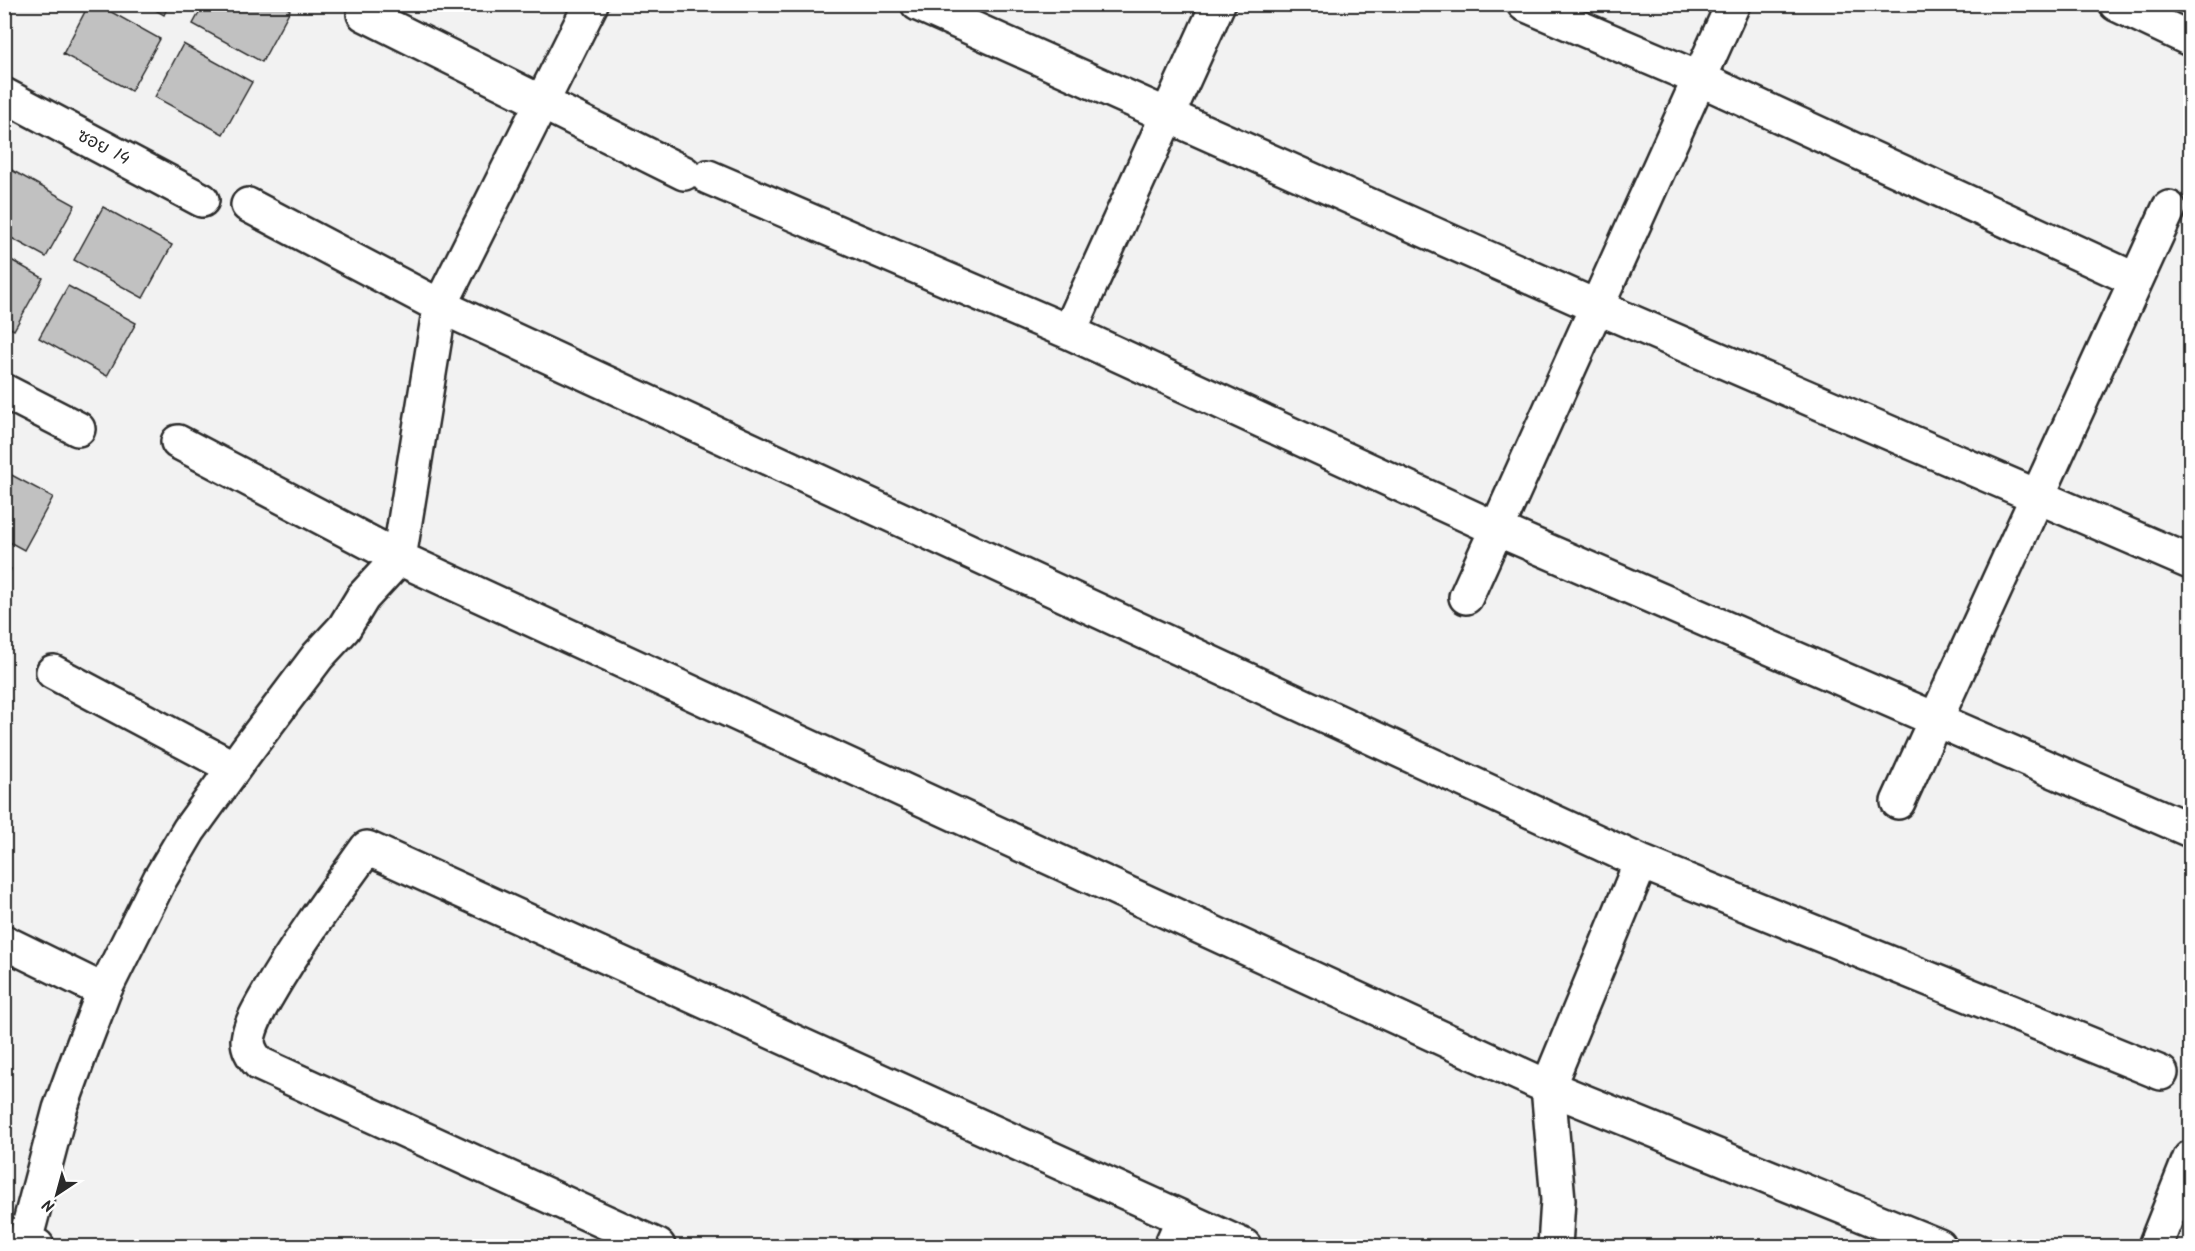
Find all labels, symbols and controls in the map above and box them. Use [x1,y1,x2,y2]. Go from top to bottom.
street label: ซอย 14 [71,122,135,174]
north arrow [27,1164,87,1224]
text: N [38,1192,61,1218]

